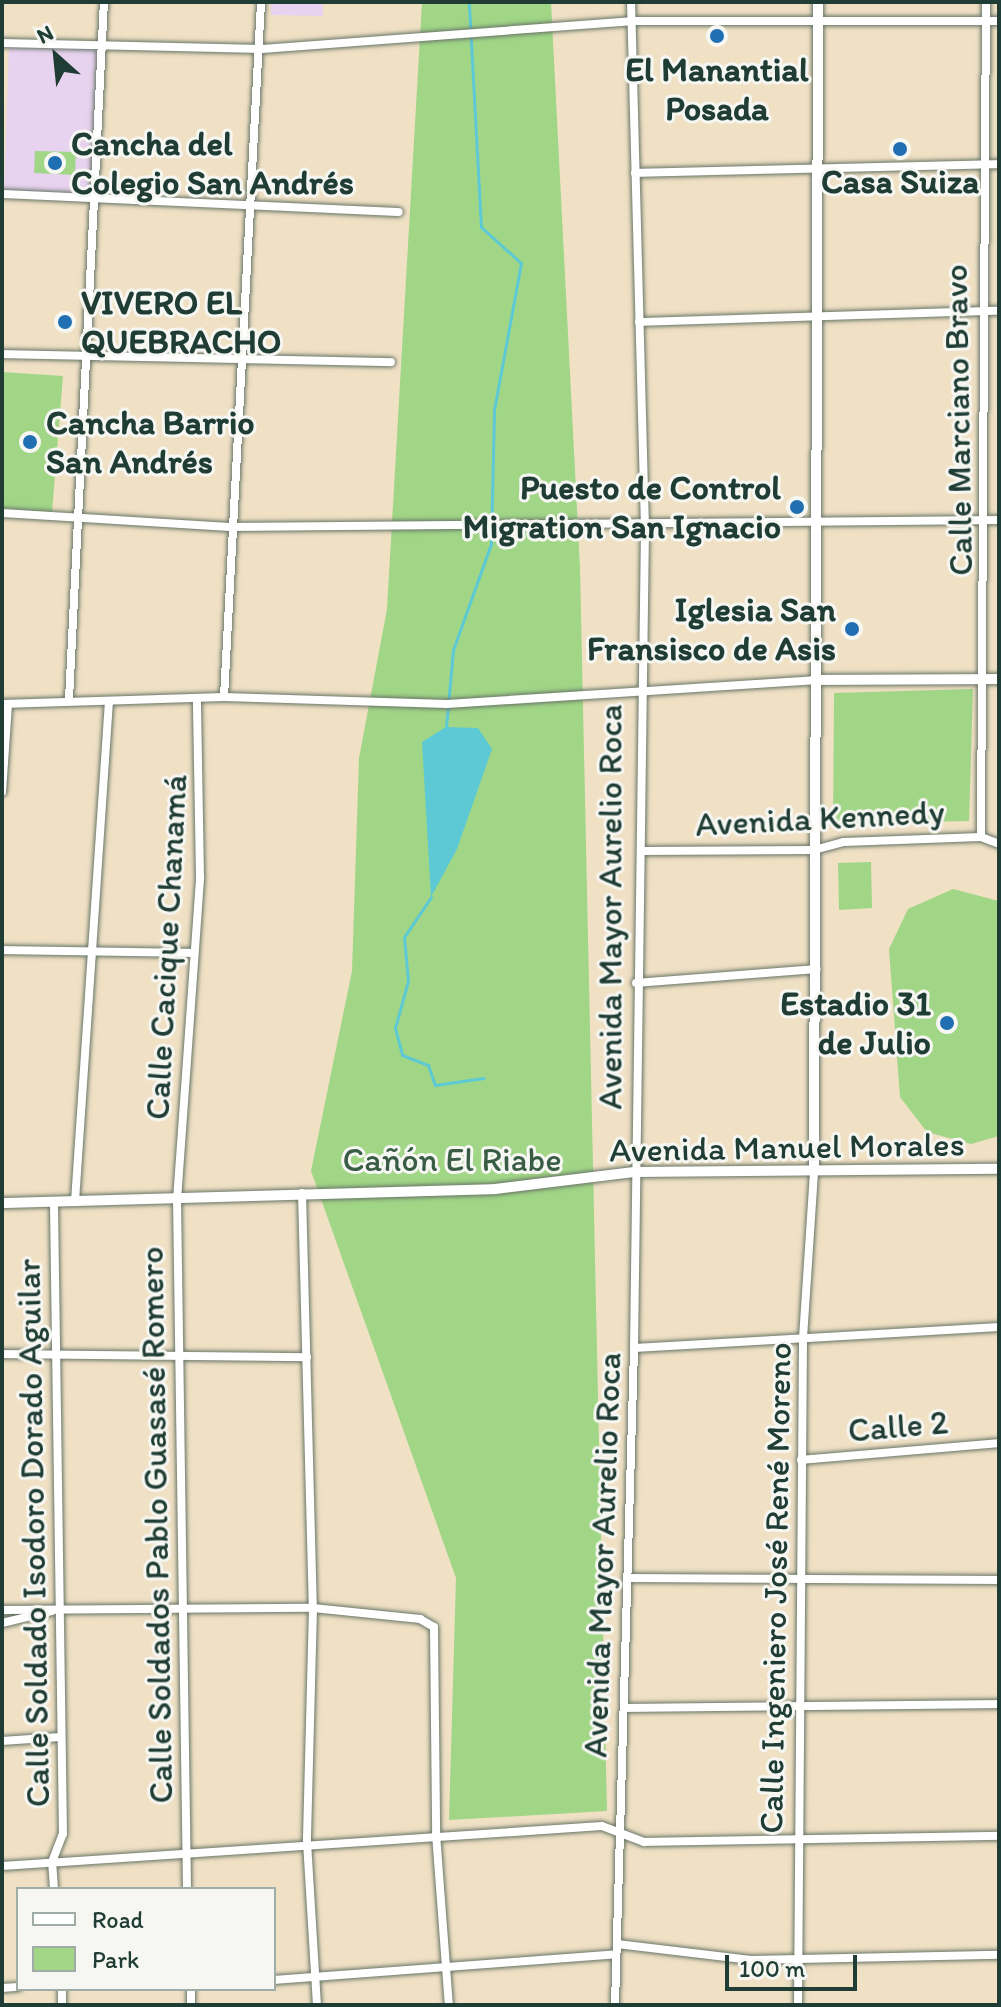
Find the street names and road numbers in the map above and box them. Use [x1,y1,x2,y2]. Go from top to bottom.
street label: Calle Marciano Bravo [935,263,981,577]
street label: Avenida Mayor Aurelio Roca [590,704,630,1110]
street label: Calle Cacique Chanamá [137,773,195,1121]
street label: Avenida Kennedy [694,791,946,845]
street label: Avenida Manuel Morales [609,1124,965,1170]
street label: Calle Soldados Pablo Guasasé Romero [131,1248,181,1802]
street label: Calle Soldado Isodoro Dorado Aguilar [8,1259,58,1807]
street label: Calle Ingeniero José René Moreno [750,1342,800,1834]
street label: Avenida Mayor Aurelio Roca [575,1352,629,1758]
street label: Calle 2 [846,1401,950,1451]

